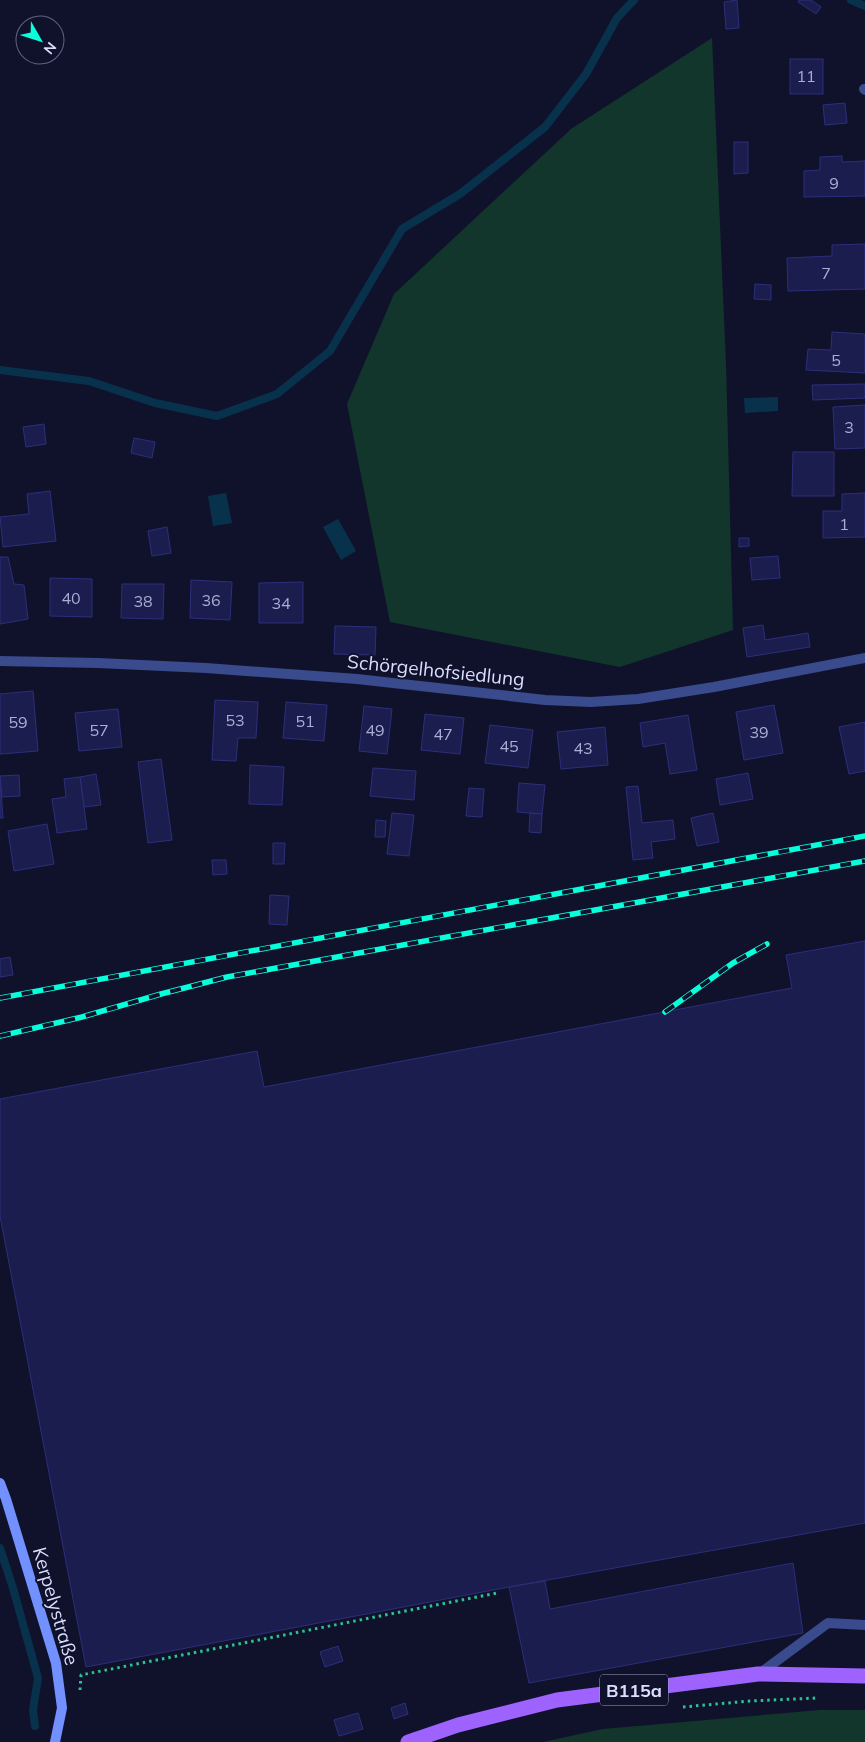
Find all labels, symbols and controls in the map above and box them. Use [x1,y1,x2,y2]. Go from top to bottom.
north arrow [15,15,65,65]
text: N [40,38,60,58]
house number: 11 [796,66,816,86]
house number: 9 [829,173,839,193]
house number: 7 [821,263,831,283]
house number: 5 [831,350,841,370]
house number: 3 [844,417,854,437]
house number: 1 [839,514,849,534]
house number: 40 [61,588,81,608]
house number: 36 [201,590,221,610]
house number: 38 [133,591,153,611]
house number: 34 [271,593,291,613]
street label: Schörgelhofsiedlung [346,649,526,691]
house number: 53 [225,710,245,730]
house number: 51 [295,711,315,731]
house number: 59 [8,712,28,732]
house number: 57 [89,720,109,740]
house number: 49 [365,720,385,740]
house number: 39 [749,722,769,742]
house number: 47 [433,724,453,744]
house number: 45 [499,736,519,756]
house number: 43 [573,738,593,758]
street label: Kerpelystraße [28,1544,84,1668]
road number: B115a [600,1674,668,1706]

